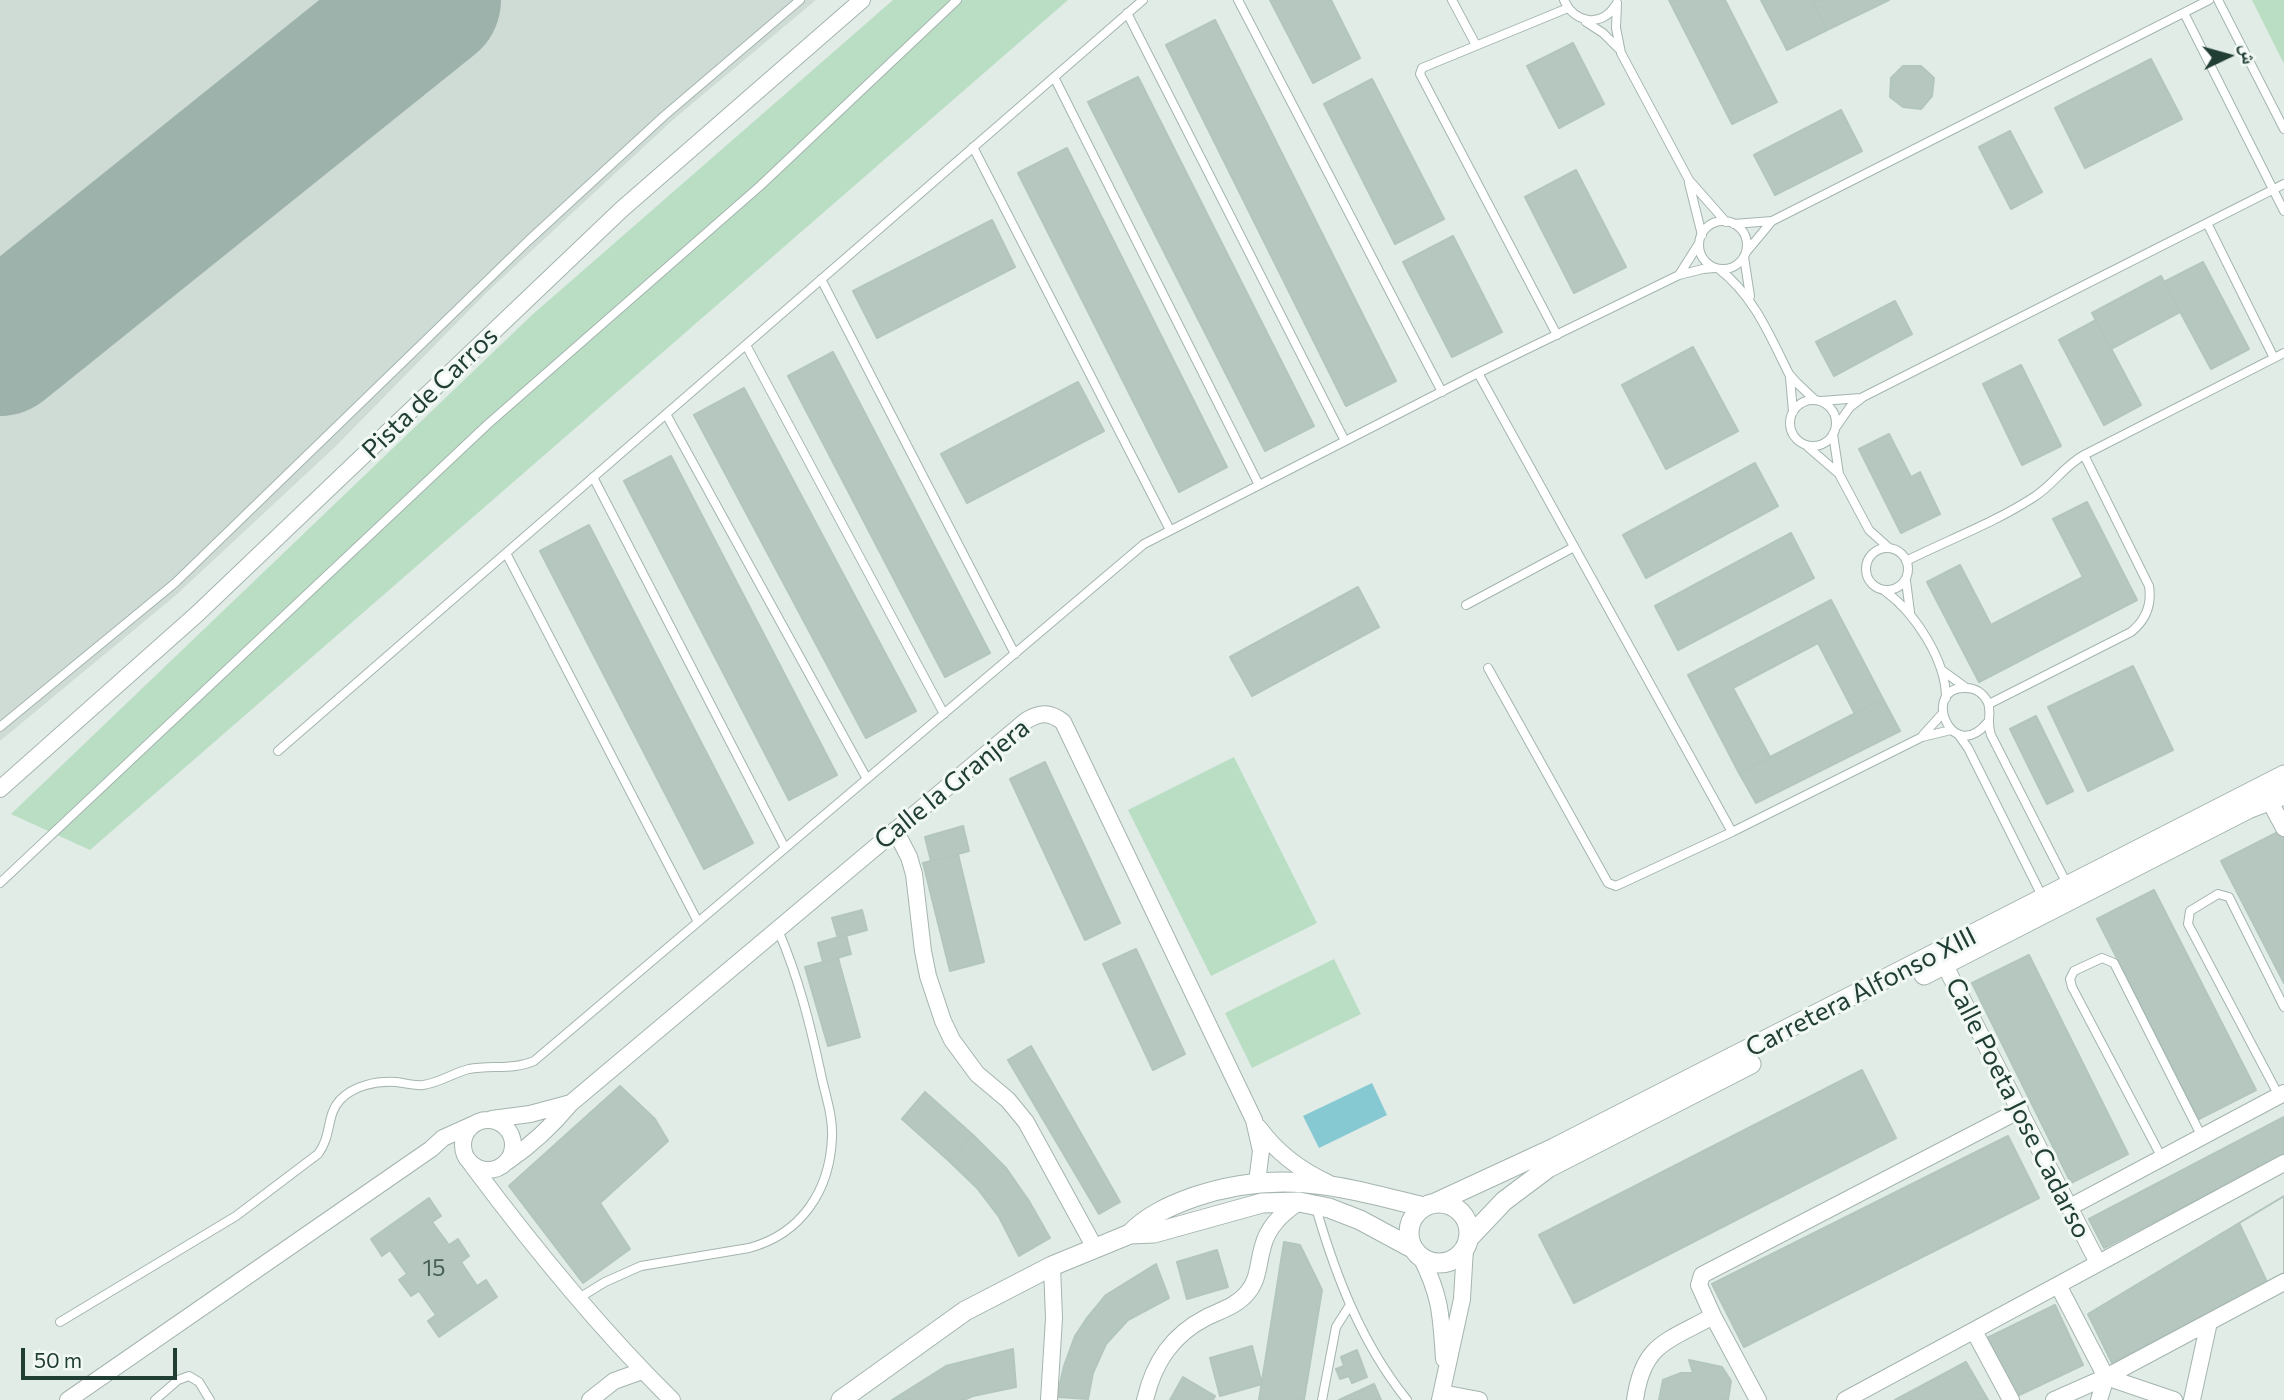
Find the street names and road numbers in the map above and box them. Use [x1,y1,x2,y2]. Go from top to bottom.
street label: Pista de Carros [356,320,504,466]
street label: Calle la Granjera [868,712,1036,856]
street label: Carretera Alfonso XIII [1741,920,1981,1064]
street label: Calle Poeta Jose Cadarso [1939,973,2097,1243]

